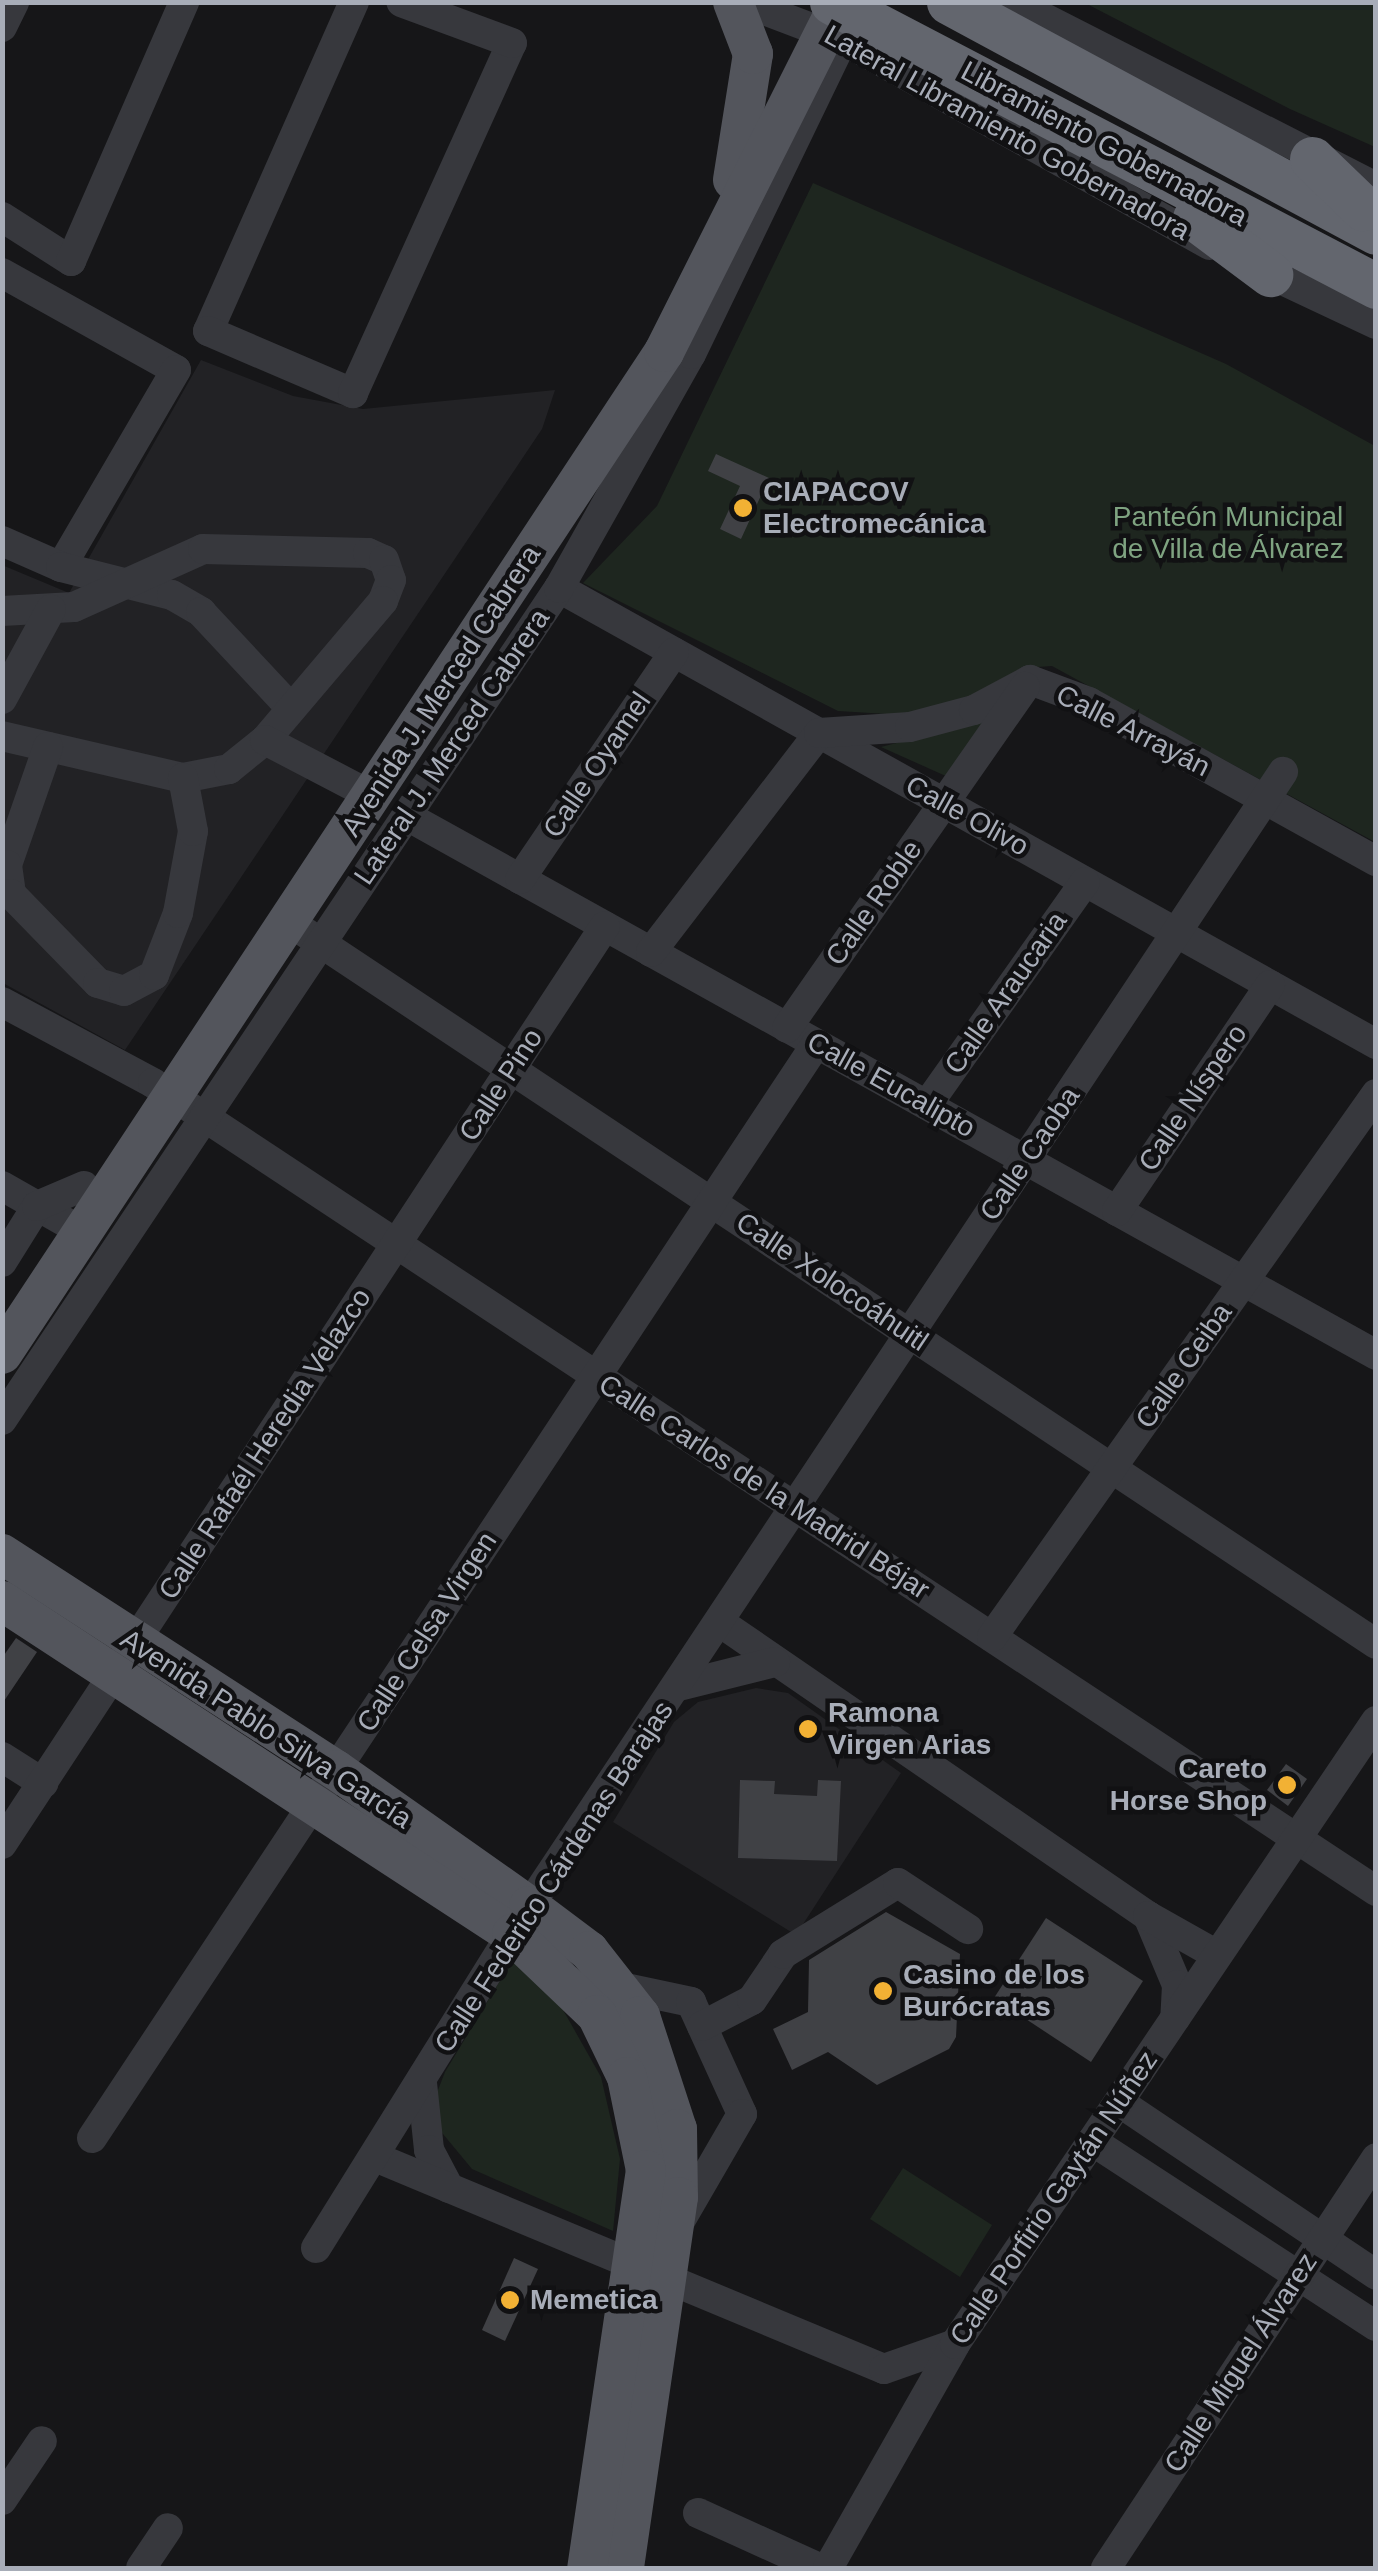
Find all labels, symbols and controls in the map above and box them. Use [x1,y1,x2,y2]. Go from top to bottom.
street label: Lateral Libramiento Gobernadora [818,18,1196,248]
street label: Libramiento Gobernadora [955,54,1253,234]
place label: CIAPACOV Electromecánica [763,475,986,541]
marker: CIAPACOV Electromecánica [732,497,754,519]
park label: Panteón Municipal de Villa de Álvarez [1112,500,1344,566]
street label: Avenida J. Merced Cabrera [334,539,548,843]
street label: Lateral J. Merced Cabrera [347,603,557,891]
street label: Calle Arrayán [1050,678,1216,784]
street label: Calle Oyamel [536,686,658,844]
street label: Calle Olivo [900,768,1034,864]
street label: Calle Roble [819,834,929,972]
street label: Calle Araucaria [937,905,1075,1081]
street label: Calle Níspero [1132,1018,1254,1178]
street label: Calle Pino [452,1022,550,1148]
street label: Calle Eucalipto [801,1025,981,1145]
street label: Calle Caoba [973,1081,1087,1227]
street label: Calle Xolocoáhuitl [730,1205,934,1359]
street label: Calle Rafaél Heredia Velazco [152,1282,378,1606]
street label: Calle Ceiba [1129,1297,1239,1435]
street label: Calle Carlos de la Madrid Béjar [592,1367,936,1607]
street label: Calle Celsa Virgen [350,1526,504,1738]
street label: Avenida Pablo Silva García [114,1622,418,1836]
street label: Calle Federico Cárdenas Barajas [428,1695,680,2059]
place label: Ramona Virgen Arias [828,1696,992,1762]
marker: Ramona Virgen Arias [797,1718,819,1740]
place label: Careto Horse Shop [1110,1752,1267,1818]
marker: Careto Horse Shop [1276,1774,1298,1796]
place label: Casino de los Burócratas [903,1958,1085,2024]
marker: Casino de los Burócratas [872,1980,894,2002]
street label: Calle Porfirio Gaytán Núñez [943,2045,1165,2351]
street label: Calle Miguel Álvarez [1157,2247,1325,2479]
place label: Memetica [530,2283,658,2317]
marker: Memetica [499,2289,521,2311]

